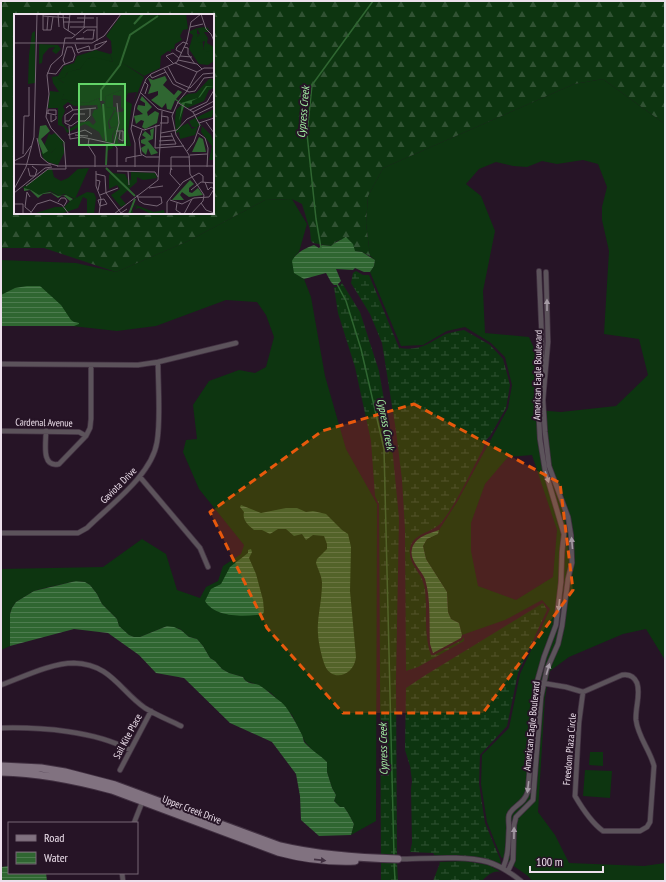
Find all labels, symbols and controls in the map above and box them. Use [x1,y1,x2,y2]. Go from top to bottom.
inset map [14,14,214,214]
water label: Cypress Creek [294,84,312,139]
one-way arrow [544,298,550,311]
street label: American Eagle Boulevard [530,330,545,420]
water label: Cypress Creek [374,397,398,453]
street label: Cardenal Avenue [15,415,73,430]
street label: Gaviota Drive [97,464,139,506]
one-way arrow [545,472,551,484]
one-way arrow [569,537,575,549]
one-way arrow [556,599,562,611]
one-way arrow [545,663,551,675]
street label: American Eagle Boulevard [520,681,543,772]
street label: Sail Kite Place [110,711,145,761]
street label: Freedom Plaza Circle [560,712,579,786]
water label: Cypress Creek [376,721,390,775]
one-way arrow [525,781,531,793]
street label: Upper Creek Drive [160,792,223,827]
legend [8,822,138,874]
one-way arrow [511,826,517,839]
text: Road [44,830,64,845]
scale bar [530,848,603,874]
text: Water [44,850,69,865]
text: 100 m [536,854,563,869]
one-way arrow [314,857,326,864]

